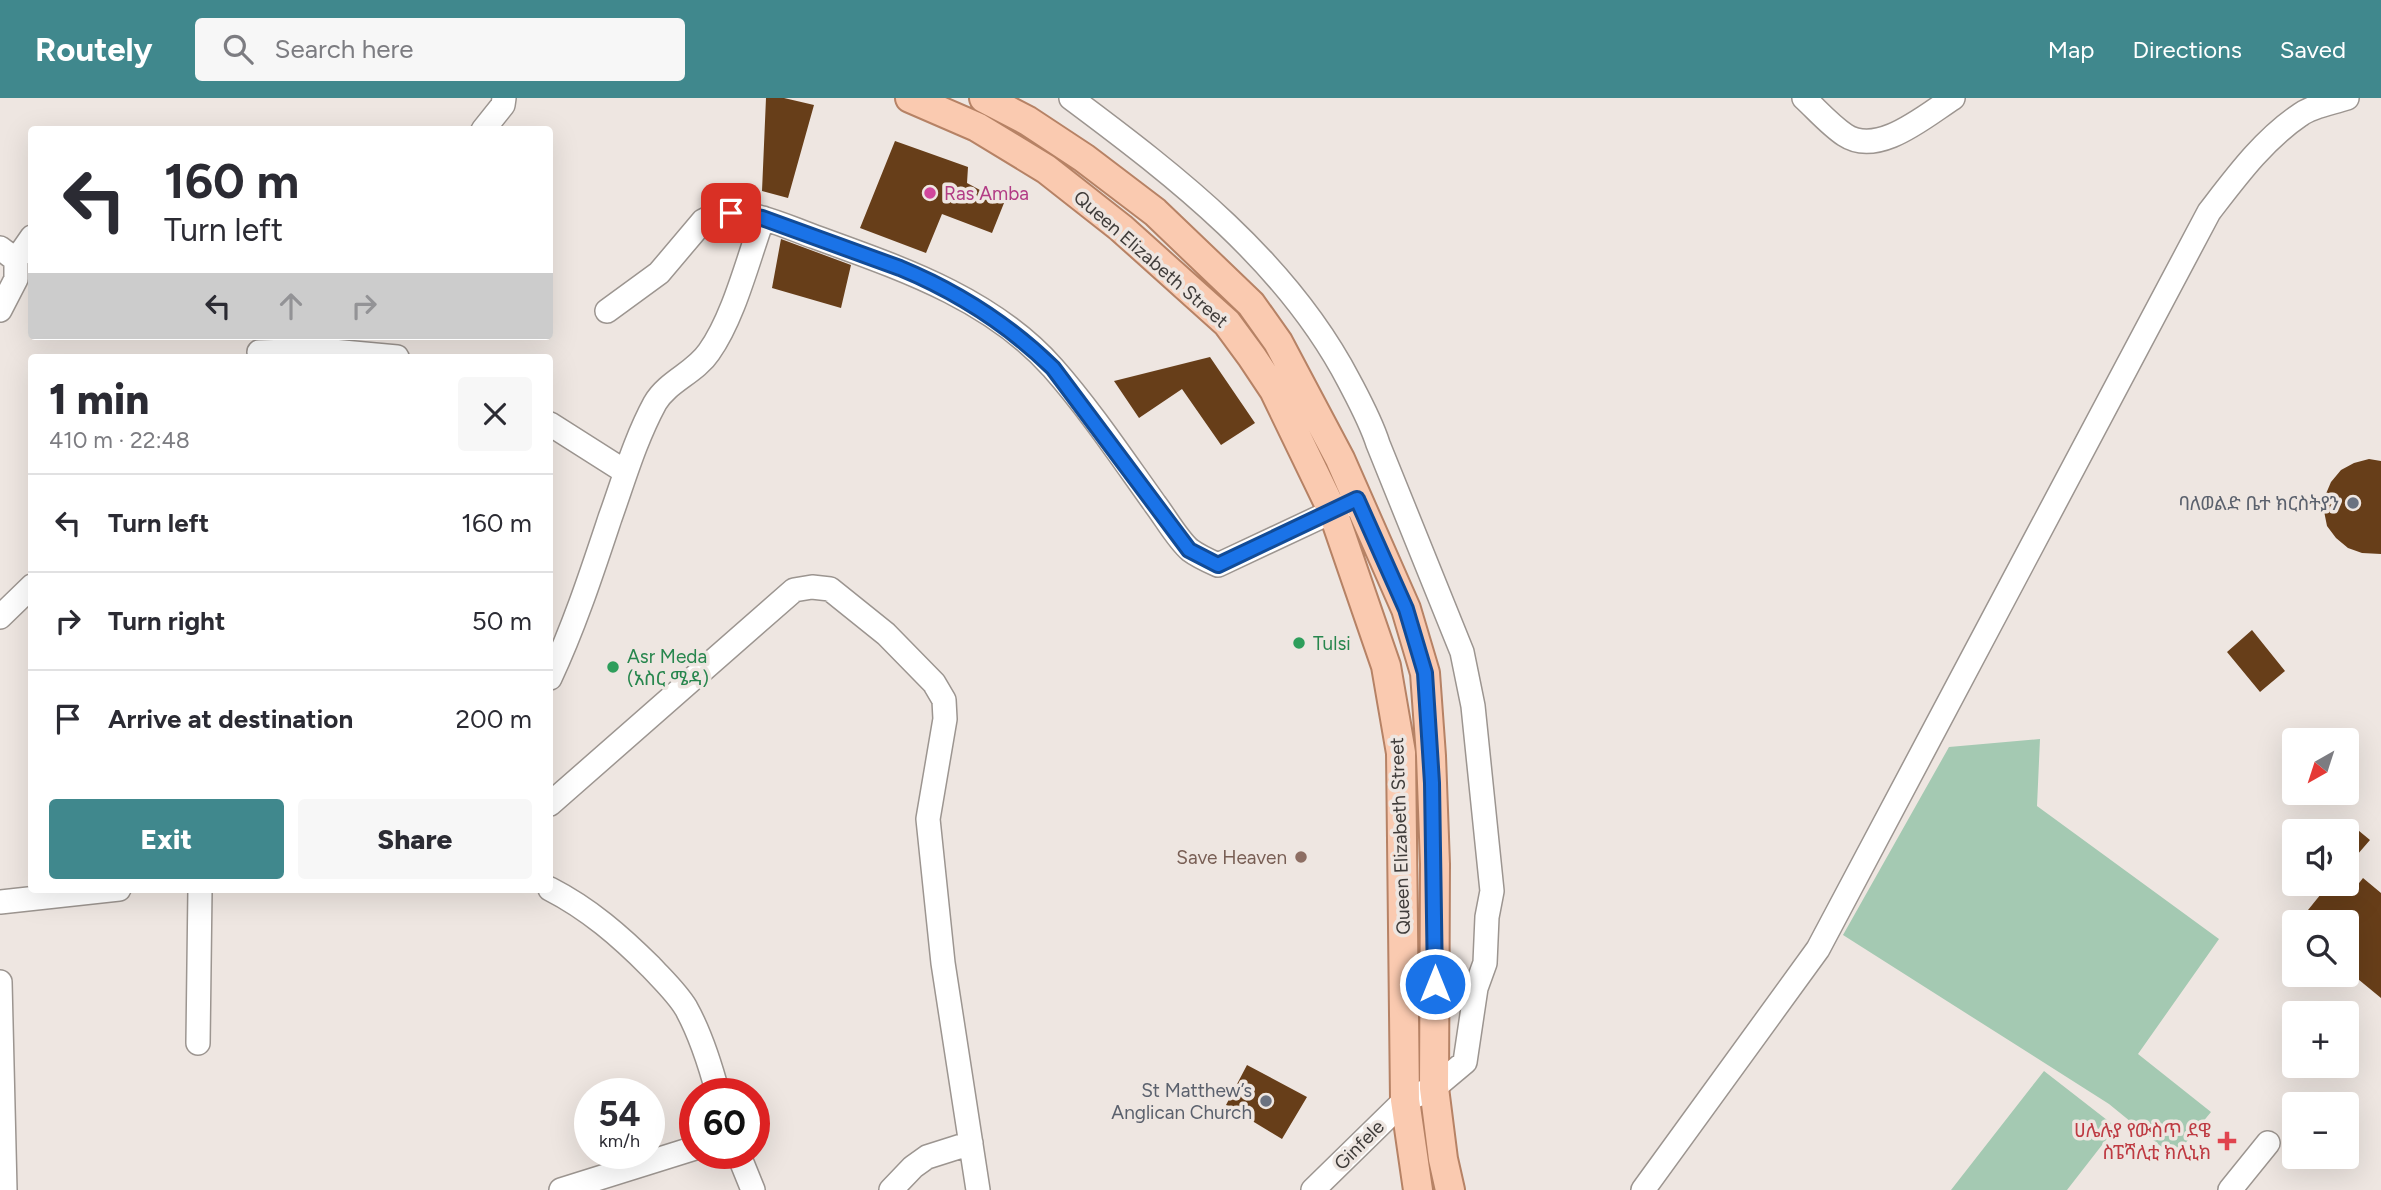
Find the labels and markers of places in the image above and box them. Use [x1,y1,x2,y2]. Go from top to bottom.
place label: Ras Amba [944,182,1029,205]
pin [701,183,761,243]
marker: Ras Amba [922,185,938,201]
place label: ባለወልድ ቤተ ክርስትያን [2179,492,2339,515]
marker: ባለወልድ ቤተ ክርስትያን [2345,495,2361,511]
place label: Tulsi [1313,632,1351,655]
marker: Tulsi [1291,635,1307,651]
place label: Asr Meda (አስር ሜዳ) [627,645,709,690]
marker: Asr Meda (አስር ሜዳ) [605,659,621,675]
place label: Save Heaven [1176,846,1287,869]
marker: Save Heaven [1293,849,1309,865]
place label: St Matthew’s Anglican Church [1111,1079,1252,1124]
marker: St Matthew’s Anglican Church [1258,1093,1274,1109]
place label: ሀሌሉያ የውስጥ ደዌ ስፔሻሊቲ ክሊኒክ [2074,1119,2211,1164]
marker: ሀሌሉያ የውስጥ ደዌ ስፔሻሊቲ ክሊኒክ [2217,1131,2237,1151]

